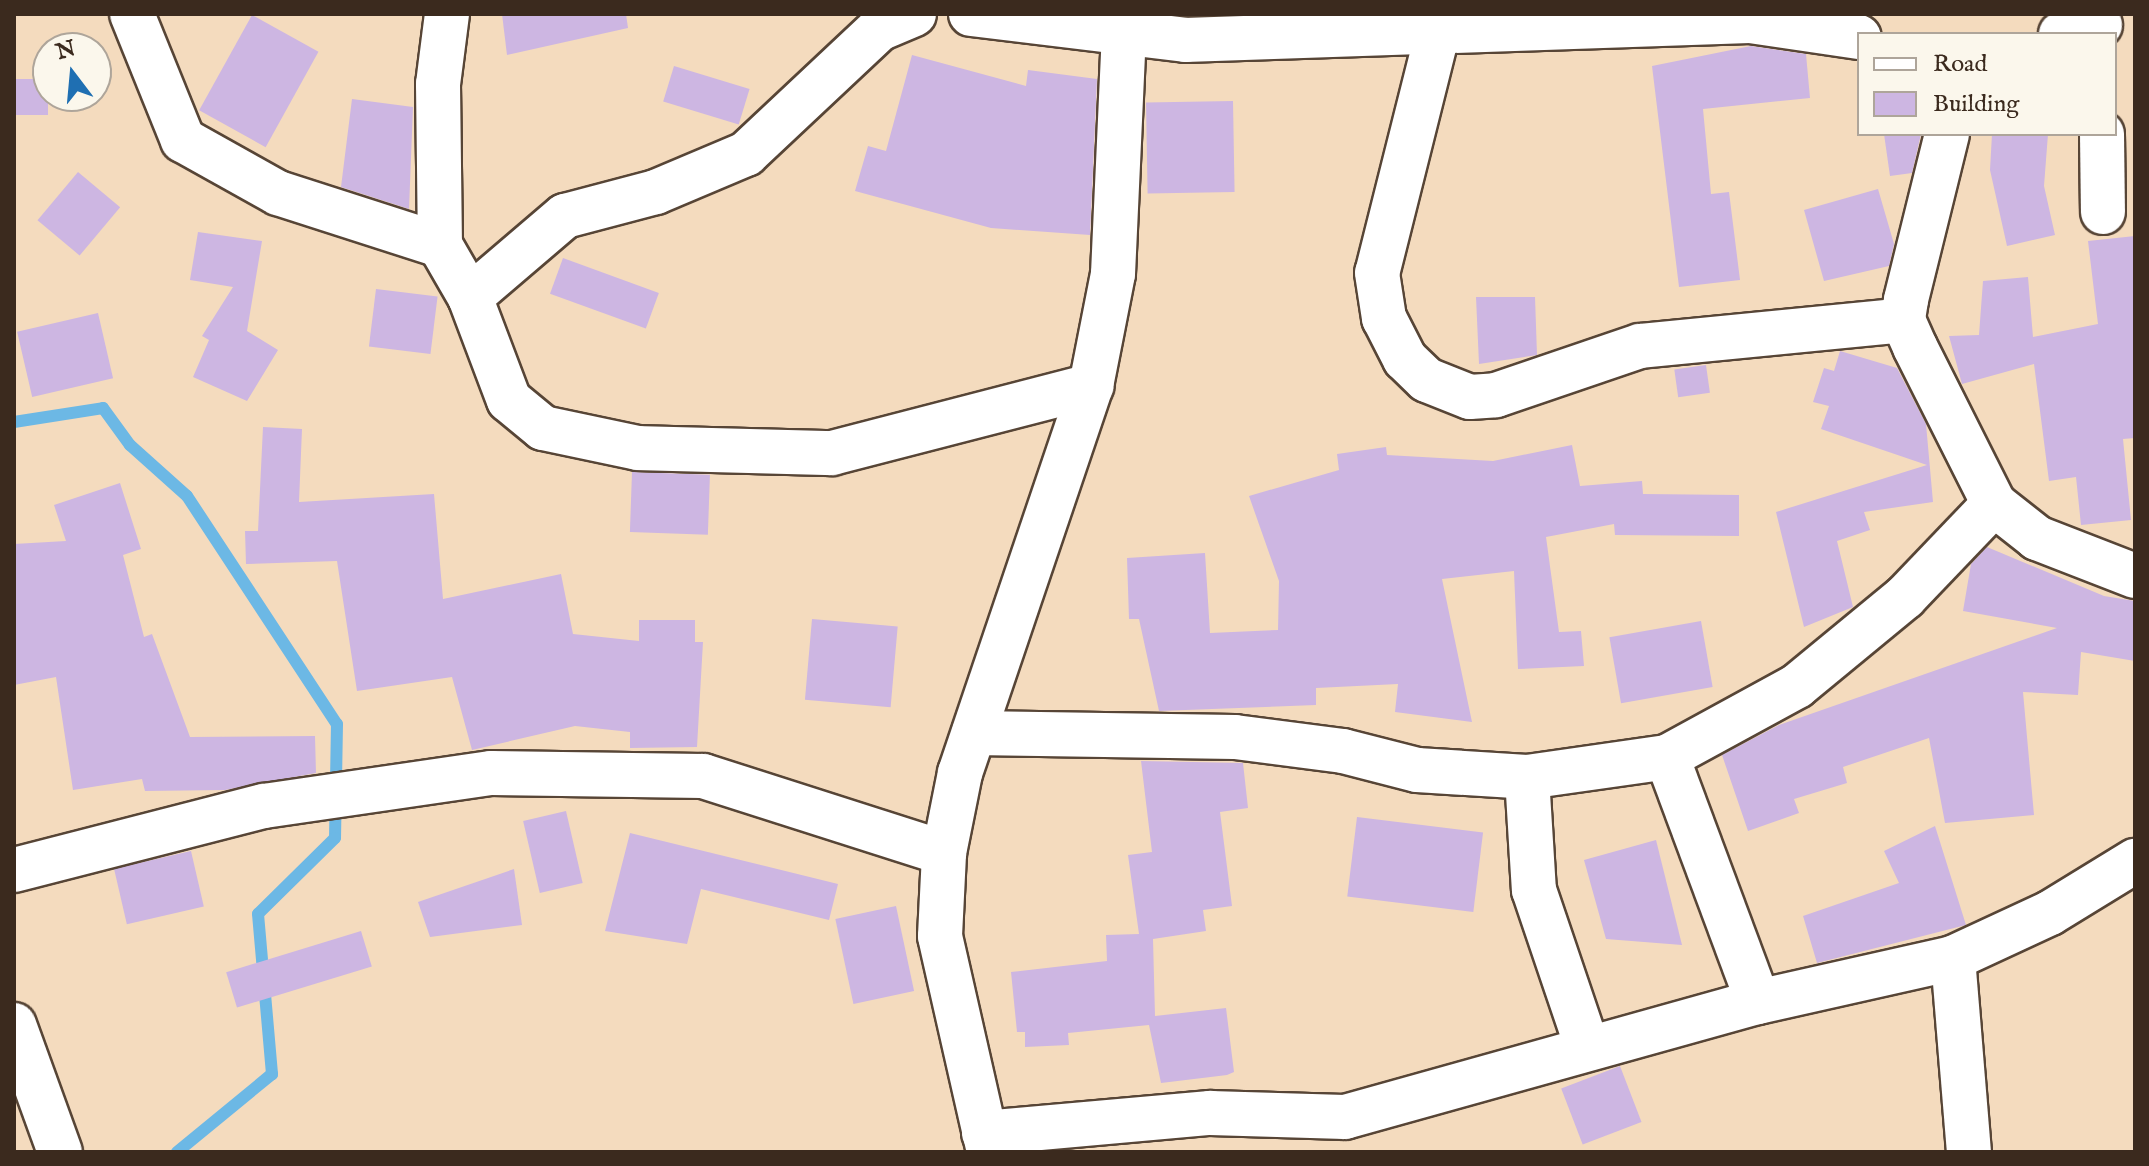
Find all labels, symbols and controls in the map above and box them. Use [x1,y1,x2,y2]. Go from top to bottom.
north arrow [32,32,112,112]
legend [1857,32,2117,136]
text: N [53,35,79,67]
text: Road [1933,49,1987,80]
text: Building [1933,89,2019,120]

